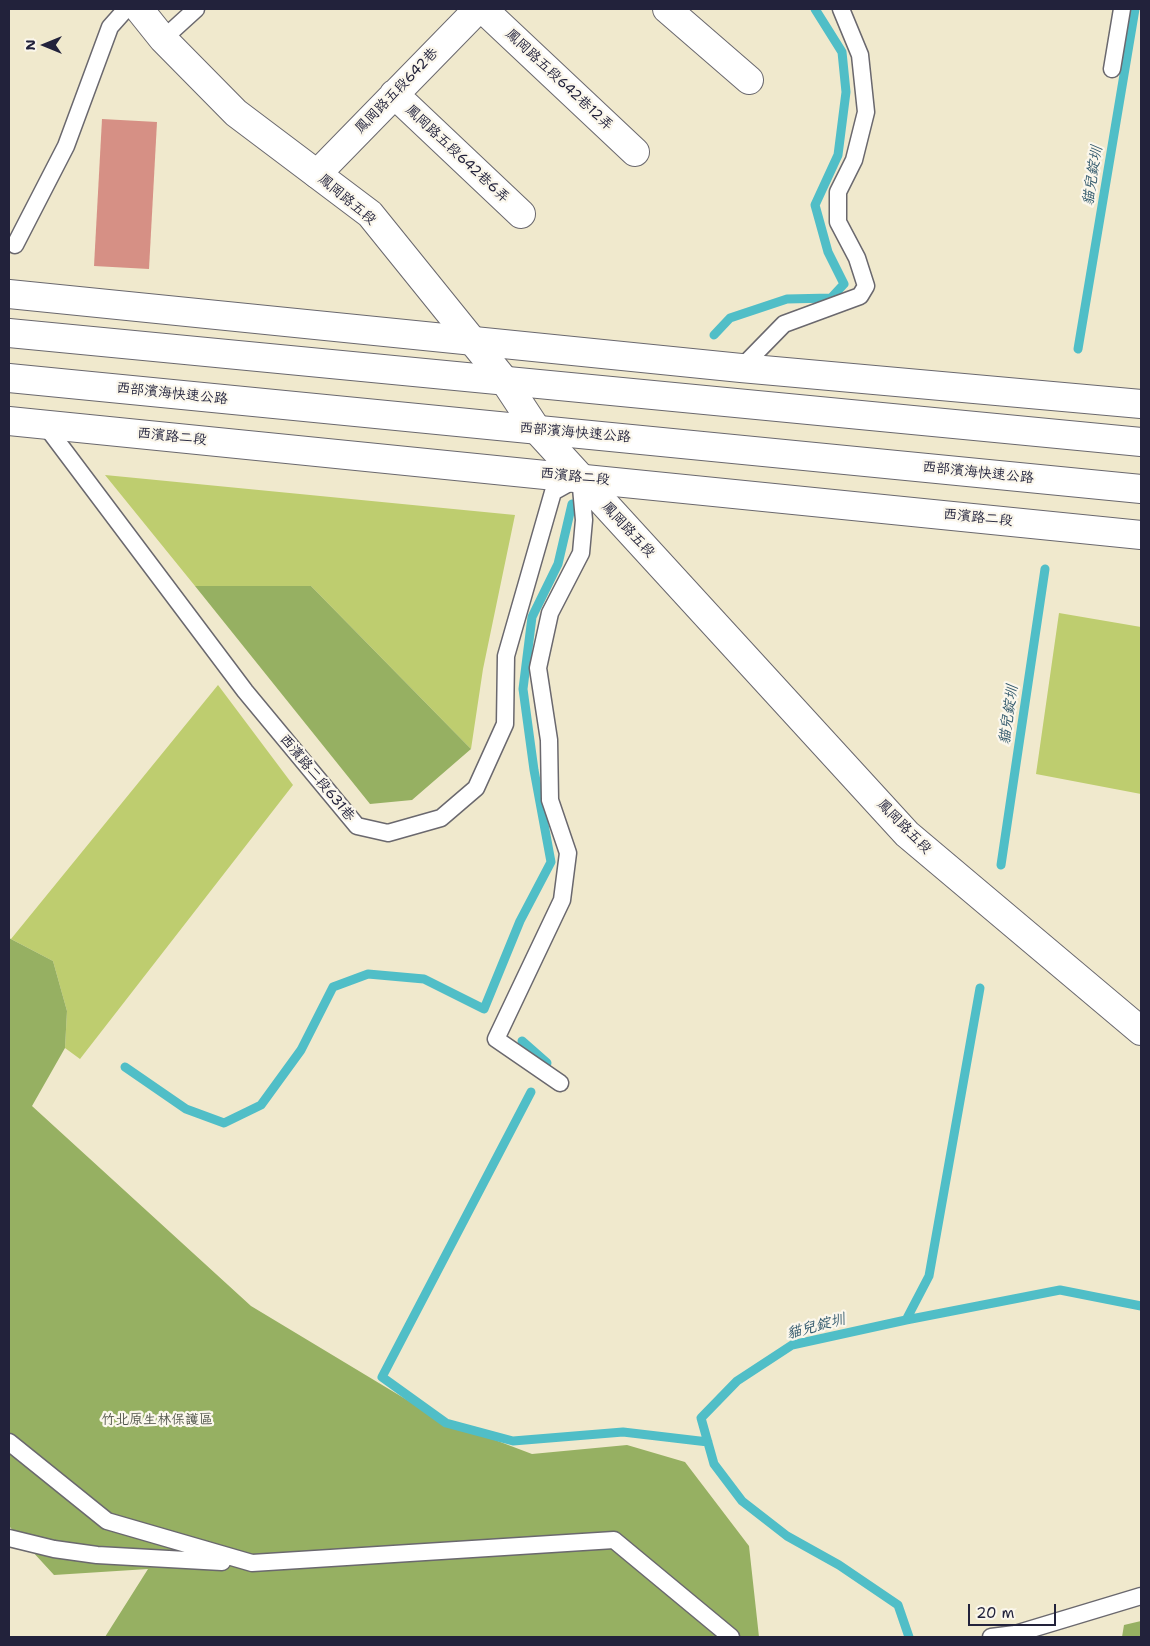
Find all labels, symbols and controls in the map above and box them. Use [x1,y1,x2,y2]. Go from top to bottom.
north arrow [20,20,70,70]
street label: 鳳岡路五段642巷12弄 [502,26,616,134]
text: N [21,39,39,51]
street label: 鳳岡路五段642巷 [352,45,442,137]
street label: 鳳岡路五段642巷6弄 [402,102,512,206]
water label: 貓兒錠圳 [1079,145,1107,207]
street label: 鳳岡路五段 [315,171,379,229]
street label: 西部濱海快速公路 [115,380,229,408]
street label: 西部濱海快速公路 [518,420,632,446]
street label: 西濱路二段 [136,425,208,449]
street label: 西部濱海快速公路 [921,459,1035,487]
street label: 西濱路二段 [539,465,611,489]
street label: 鳳岡路五段 [598,499,658,561]
street label: 西濱路二段 [942,506,1014,530]
water label: 貓兒錠圳 [996,684,1022,746]
street label: 西濱路二段631巷 [276,731,358,825]
street label: 鳳岡路五段 [873,796,935,858]
water label: 貓兒錠圳 [785,1311,847,1343]
park label: 竹北原生林保護區 [101,1412,213,1428]
scale bar [970,1594,1058,1626]
text: 20 m [976,1603,1015,1623]

